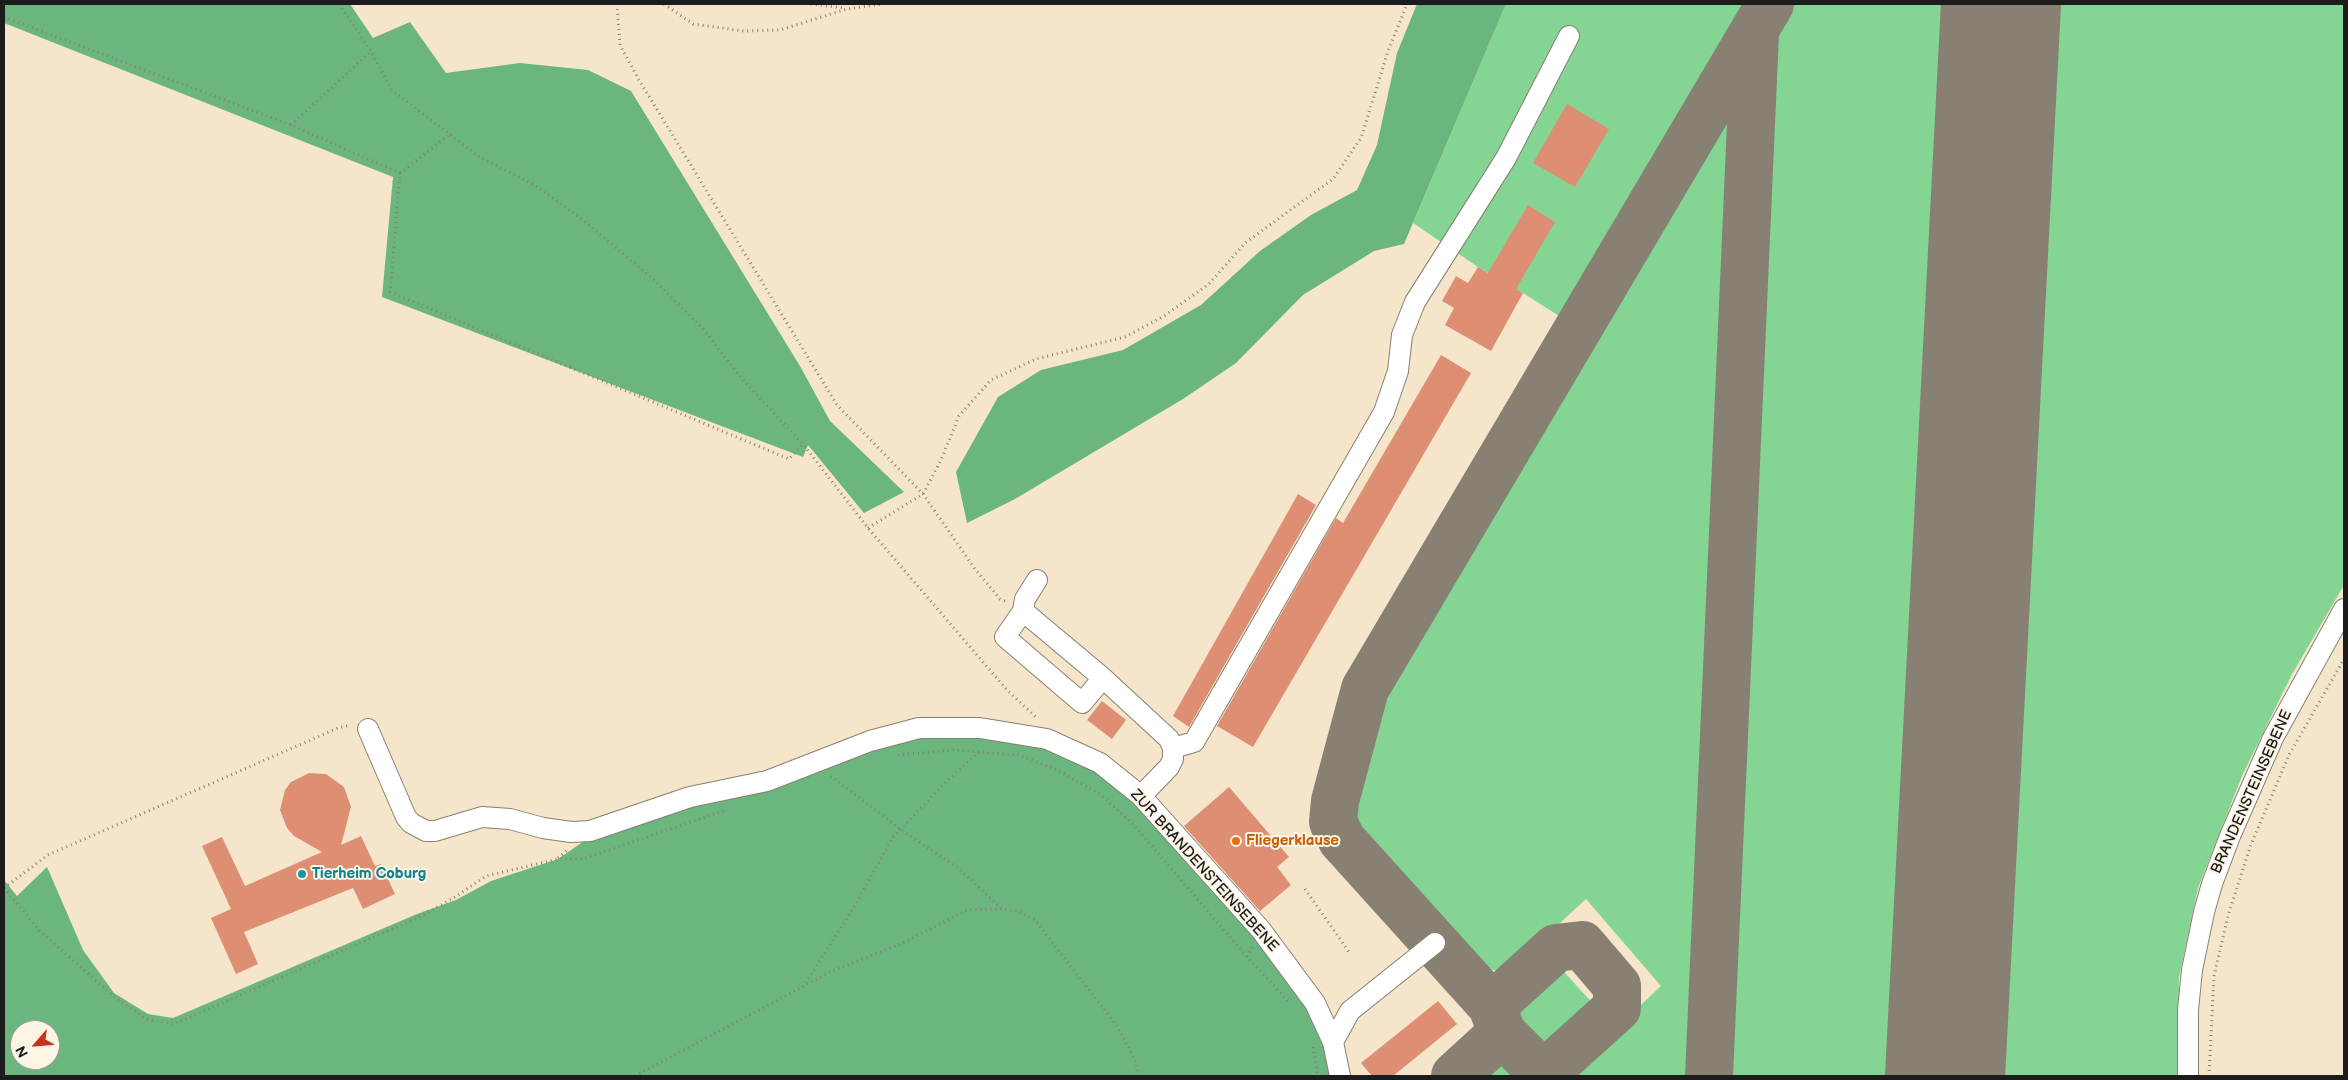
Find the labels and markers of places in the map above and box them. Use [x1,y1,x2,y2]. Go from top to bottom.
place label: Fliegerklause [1246,832,1339,850]
marker: Fliegerklause [1230,835,1242,847]
place label: Tierheim Coburg [312,865,426,883]
marker: Tierheim Coburg [296,868,308,880]

